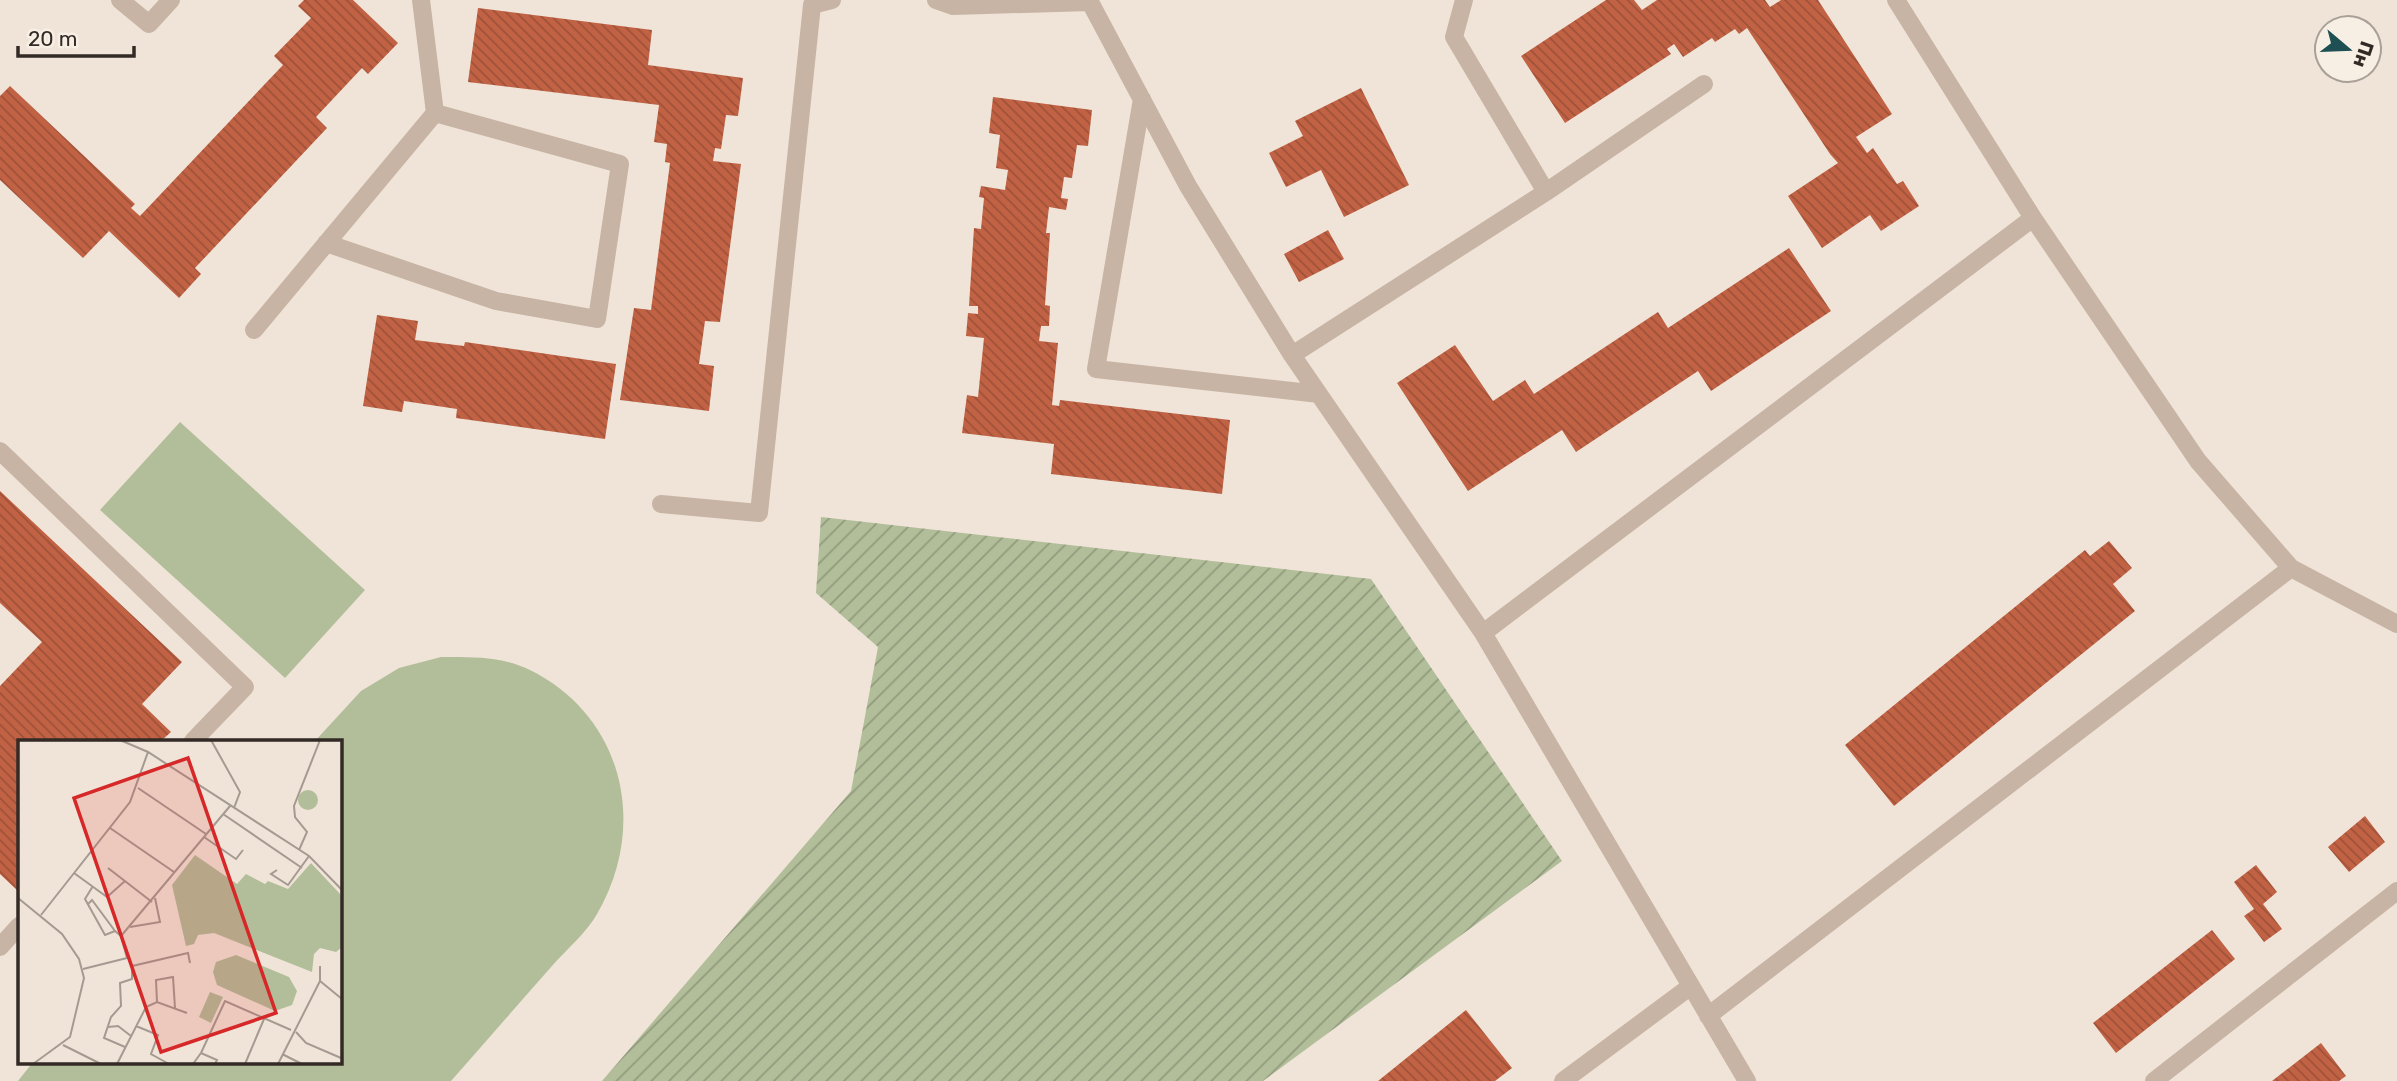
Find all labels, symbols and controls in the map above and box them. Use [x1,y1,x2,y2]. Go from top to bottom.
scale bar [18,14,133,58]
north arrow [2313,14,2383,84]
text: 20 m [28,26,77,51]
text: Пн [2348,38,2379,71]
inset map [18,740,341,1064]

